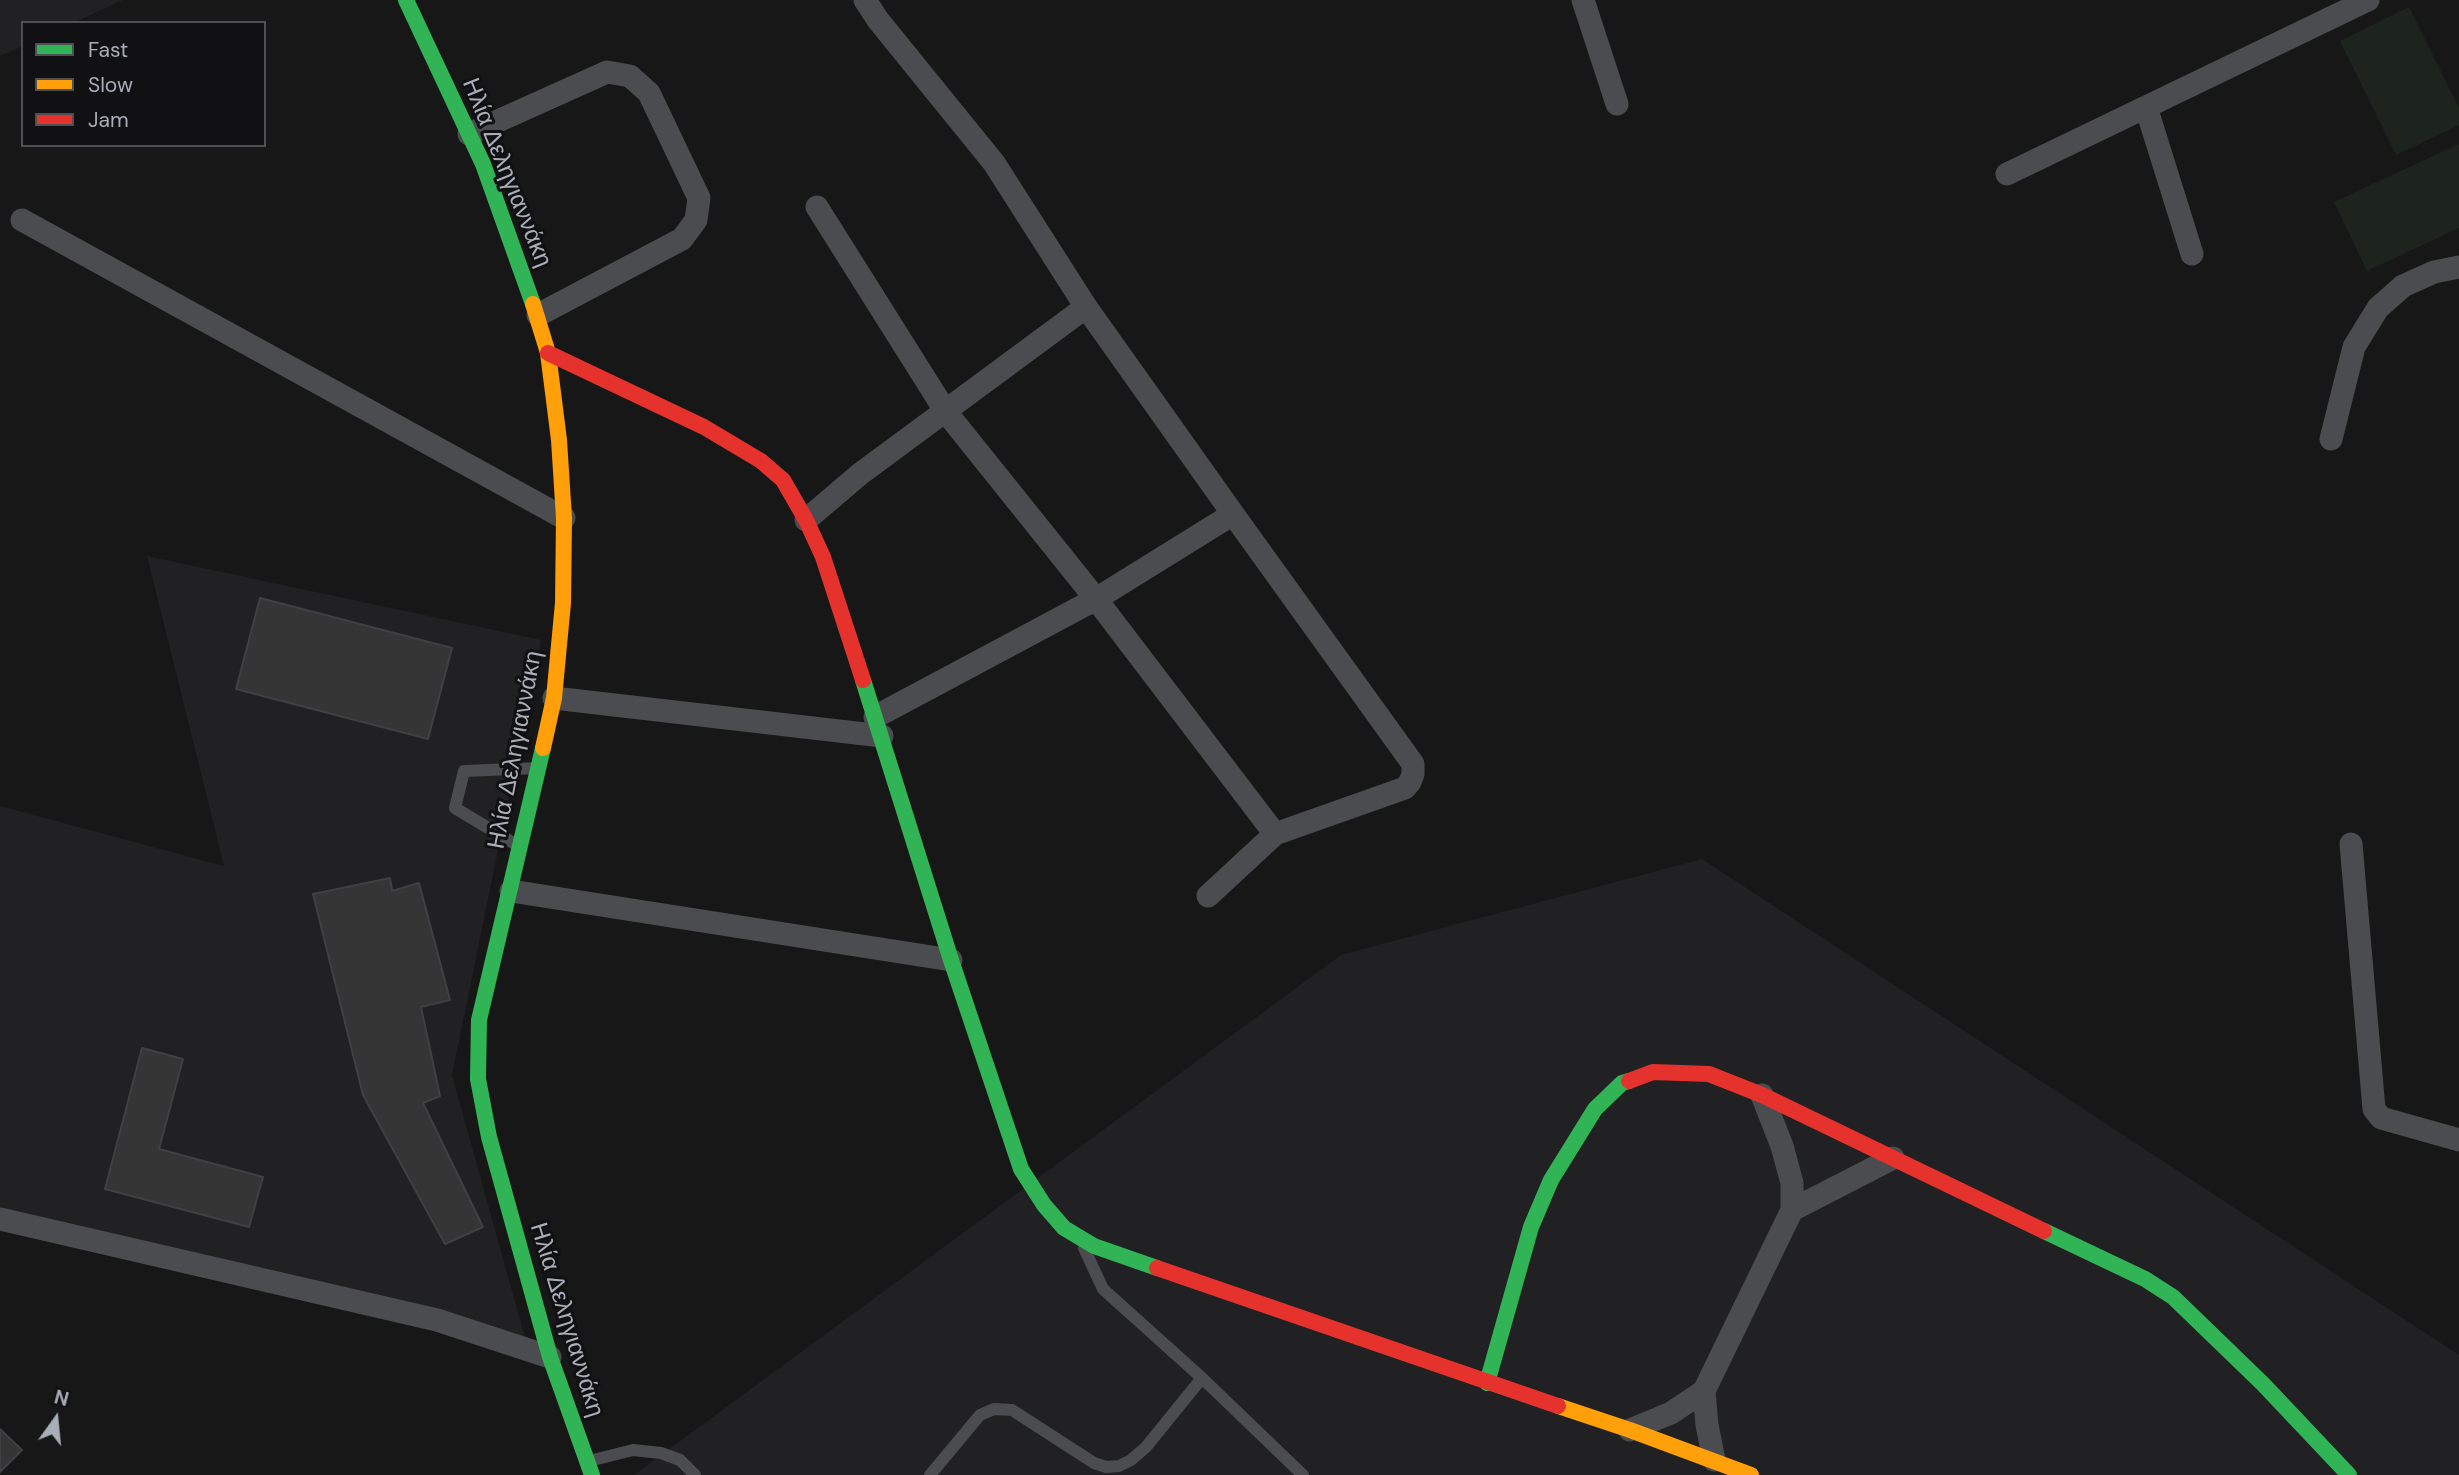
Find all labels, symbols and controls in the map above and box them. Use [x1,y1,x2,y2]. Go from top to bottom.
legend [21,21,266,147]
text: Fast [88,36,128,64]
text: Slow [88,71,133,99]
street label: Ηλία Δεληγιαννάκη [455,74,557,272]
text: Jam [88,106,129,134]
street label: Ηλία Δεληγιαννάκη [483,648,549,852]
street label: Ηλία Δεληγιαννάκη [523,1219,609,1421]
north arrow [21,1384,91,1454]
text: N [52,1384,71,1412]

